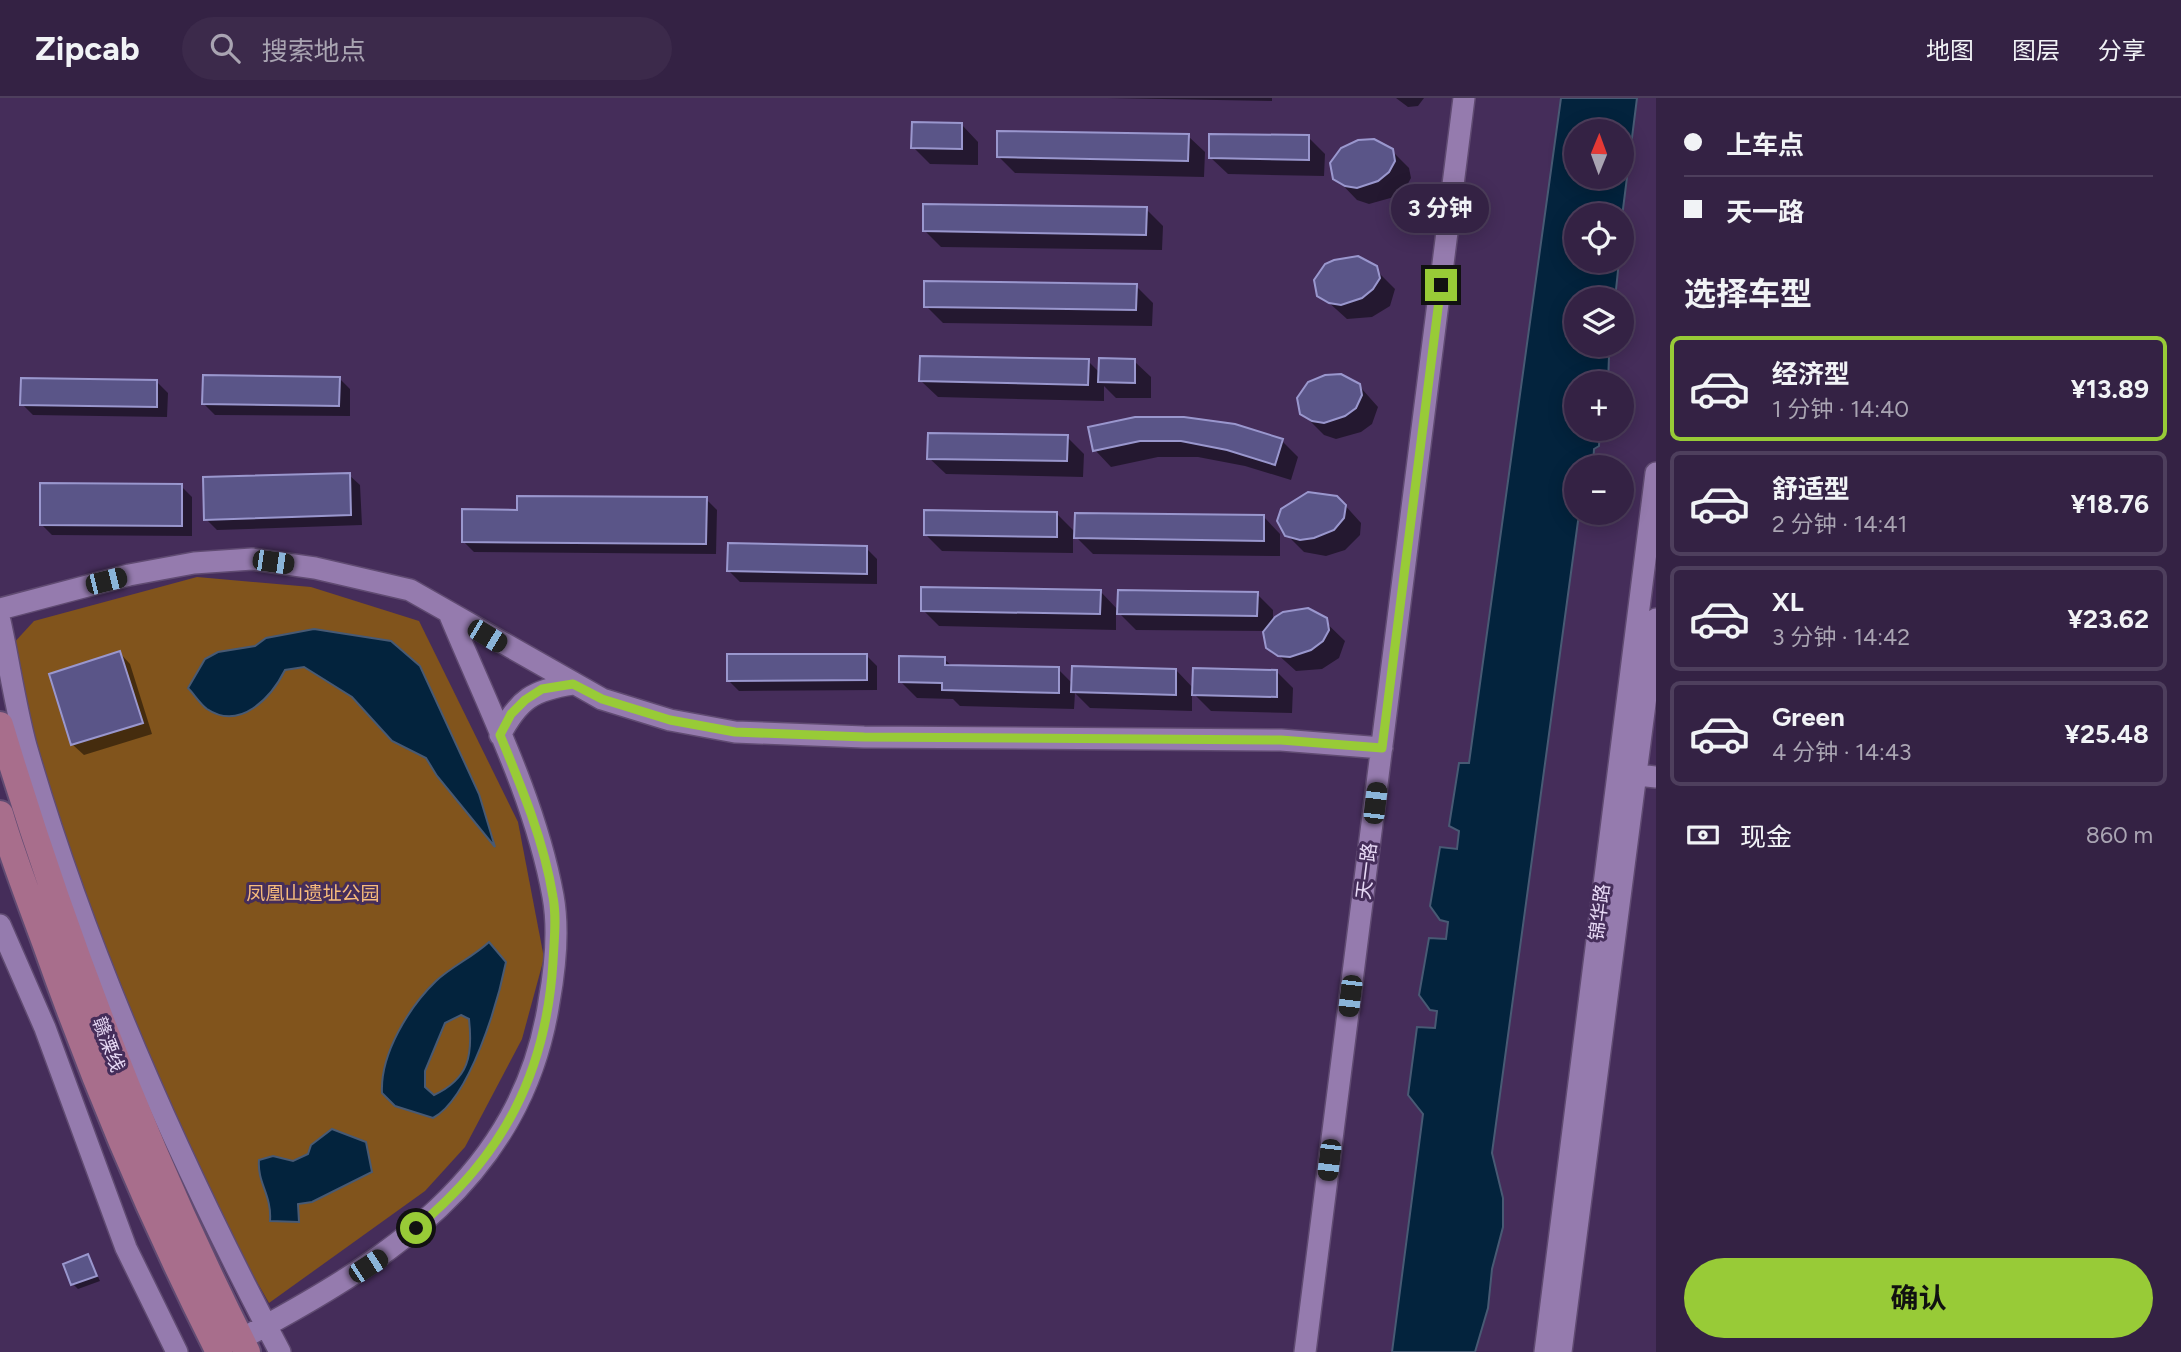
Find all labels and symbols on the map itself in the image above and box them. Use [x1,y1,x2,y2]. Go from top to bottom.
north arrow [1564,119,1634,189]
callout: 3 分钟 [1392,184,1490,232]
route end [1425,269,1457,301]
car [251,549,296,575]
car [84,566,129,596]
car [464,616,511,656]
car [1363,781,1388,825]
street label: 天一路 [1352,841,1381,901]
park label: 凤凰山遗址公园 [246,882,380,905]
street label: 锦华路 [1585,882,1614,942]
car [1338,974,1363,1018]
street label: 赣溧线 [88,1013,129,1075]
car [1317,1138,1342,1182]
route start [400,1212,432,1244]
car [345,1246,392,1286]

